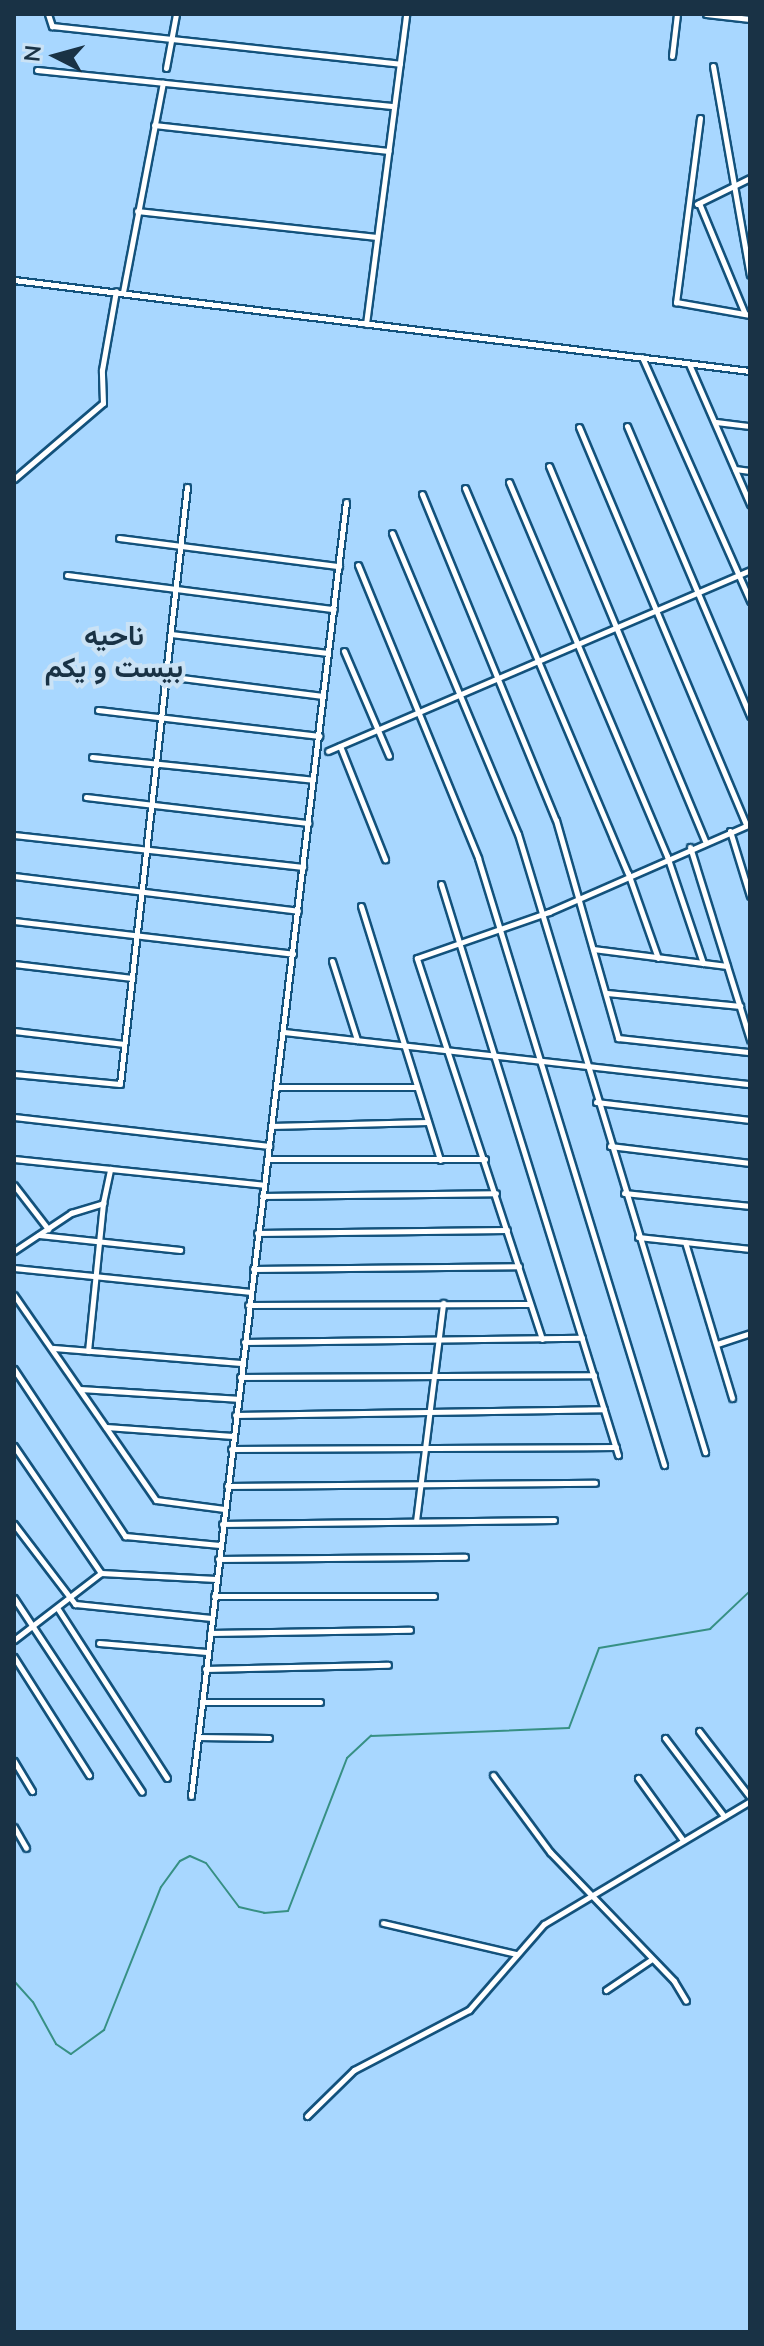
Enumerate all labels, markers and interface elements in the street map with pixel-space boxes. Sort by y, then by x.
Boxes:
north arrow [16,16,96,96]
text: N [17,44,47,63]
district label: ناحیه بیست و یکم [45,618,183,684]

